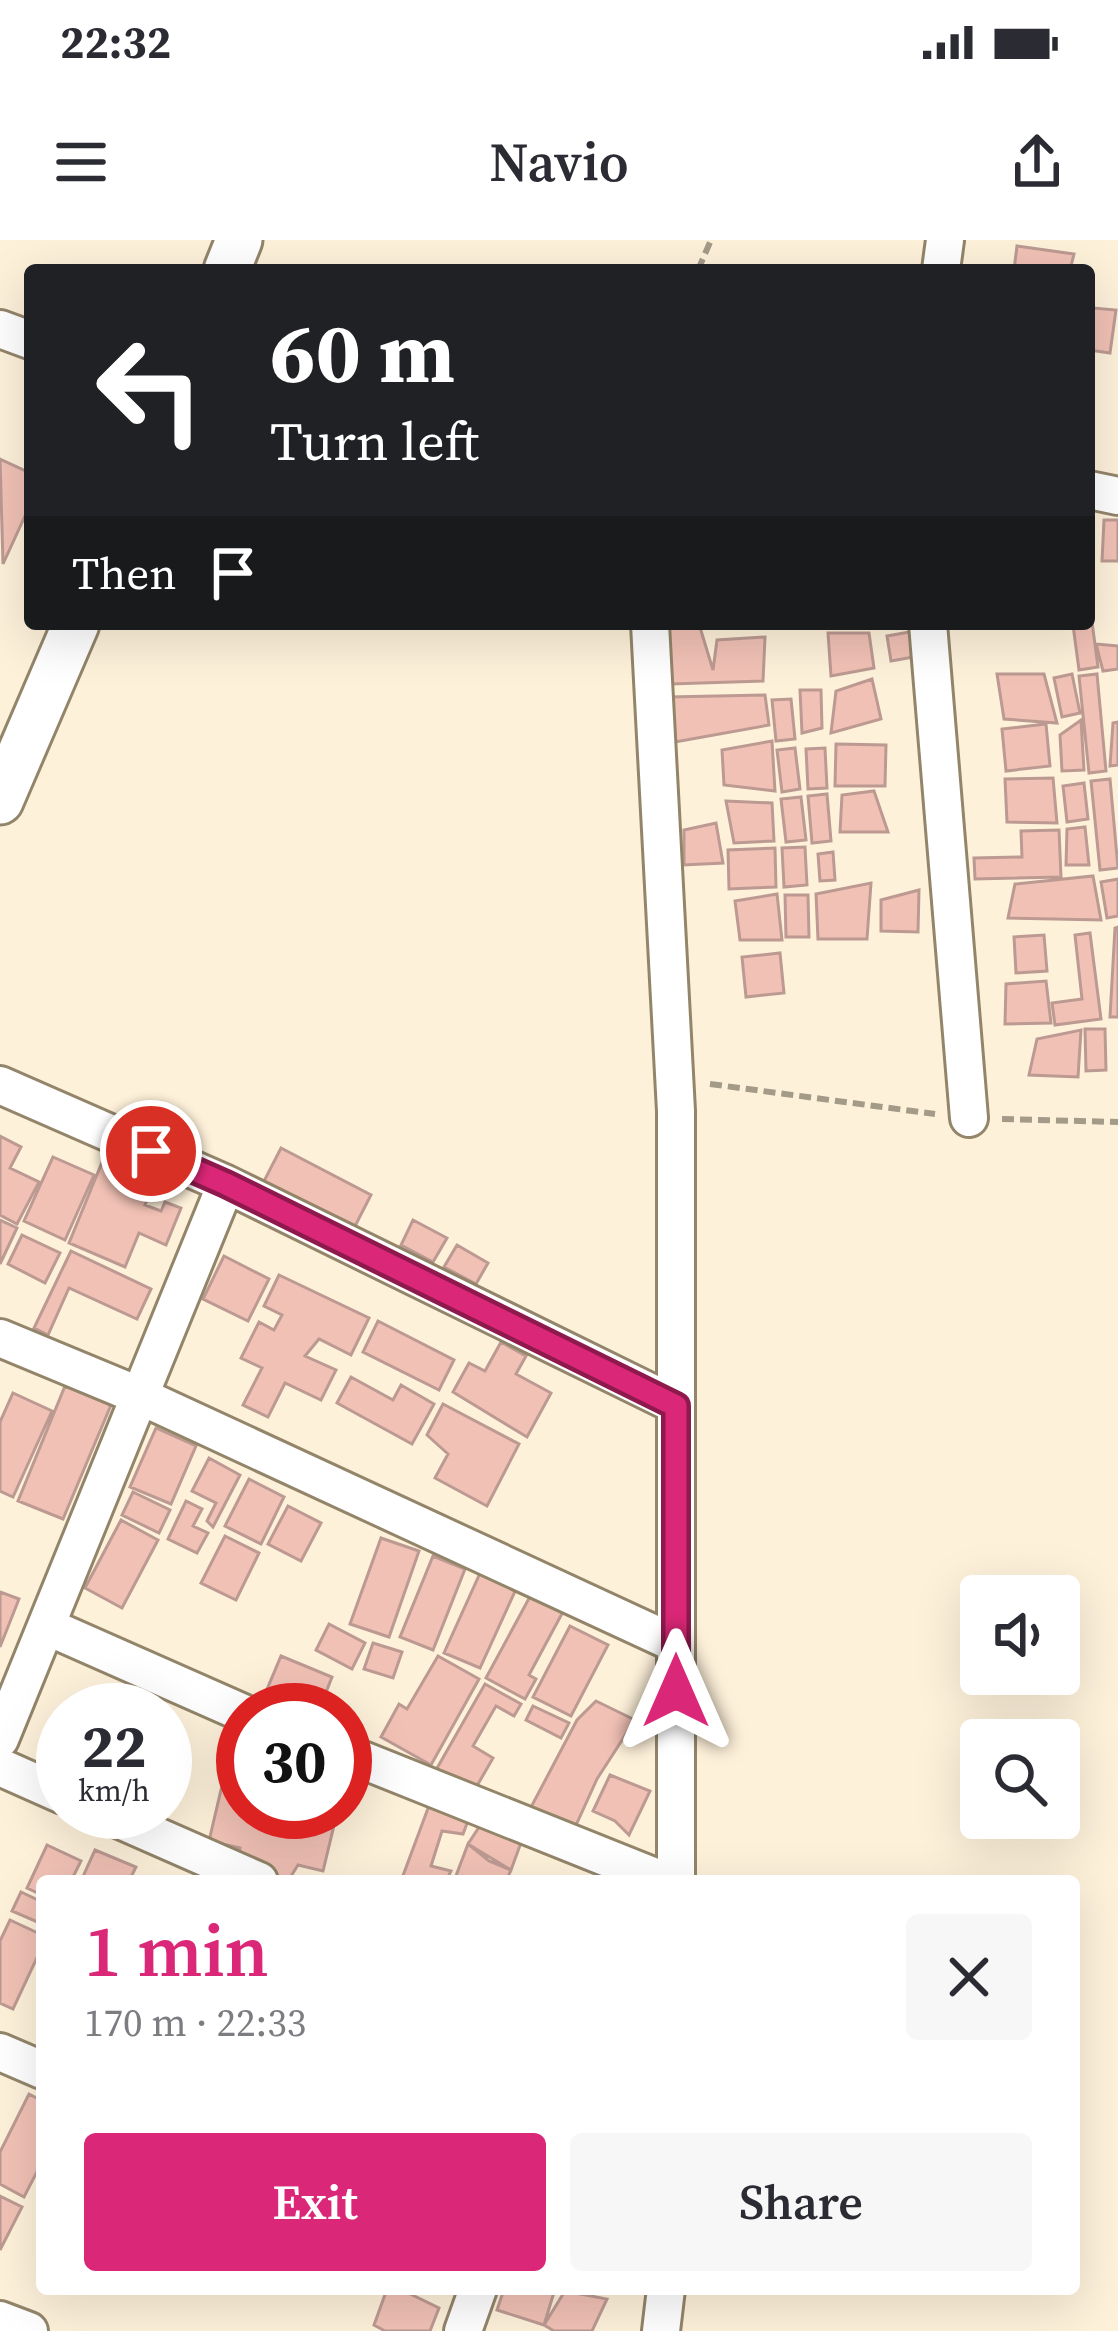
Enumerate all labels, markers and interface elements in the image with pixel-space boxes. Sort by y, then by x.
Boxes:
text: 22:32 [60,11,171,73]
text: Navio [489,125,629,199]
icon: menu [48,129,114,195]
icon: share [1004,129,1070,195]
text: 60 m [270,295,455,410]
icon: left [72,312,228,468]
text: Turn left [270,404,479,478]
icon: arrive [200,540,266,606]
text: Then [72,542,176,604]
pin [100,1100,202,1202]
icon: arrive [118,1118,184,1184]
map controls [960,1575,1080,1839]
button: sound [960,1575,1080,1695]
position arrow [613,1628,739,1754]
speed limit sign: 30 [216,1683,372,1839]
text: 22 [81,1705,147,1787]
button: search [960,1719,1080,1839]
text: km/h [78,1770,150,1811]
text: 1 min [84,1901,269,2000]
button: close [906,1914,1032,2040]
text: 170 m · 22:33 [84,1996,306,2049]
button: Exit [84,2133,546,2271]
button: Share [570,2133,1032,2271]

